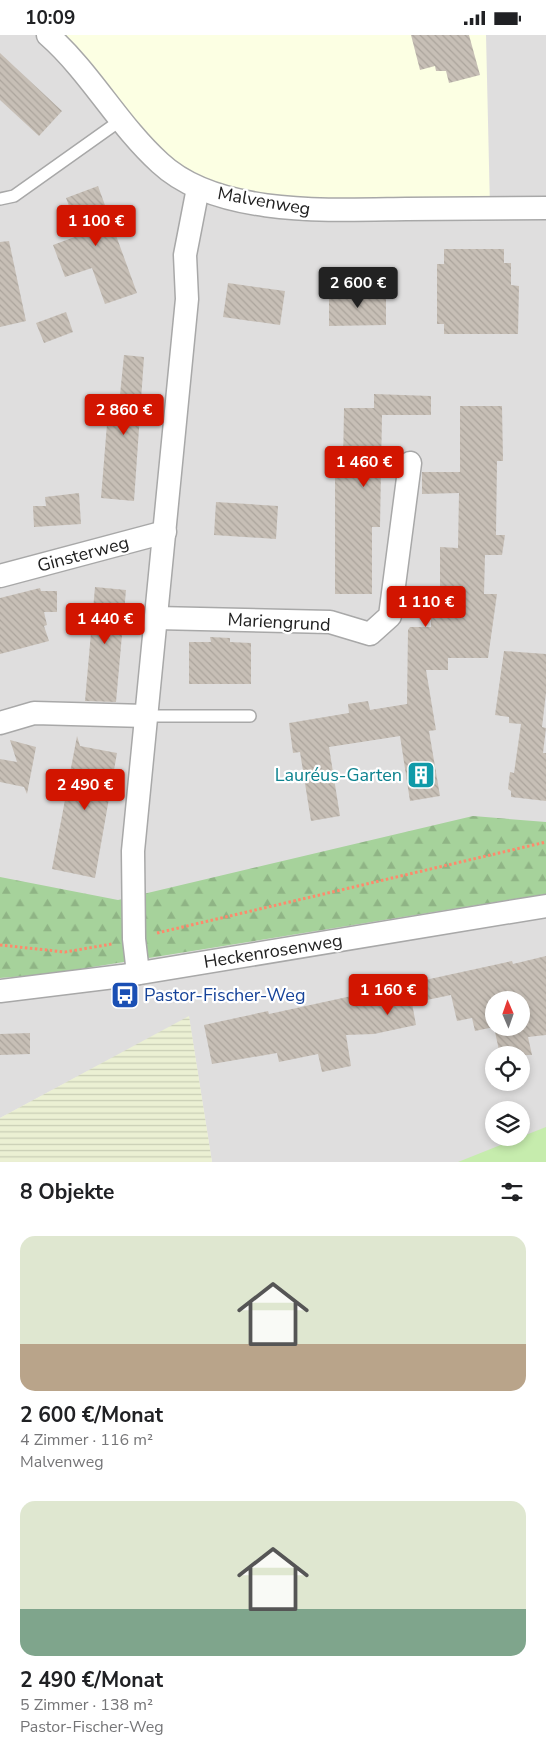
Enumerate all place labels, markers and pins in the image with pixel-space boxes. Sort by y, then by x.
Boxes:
pin: 1 100 € [50,205,142,247]
pin: 2 600 € [312,267,404,309]
pin: 2 860 € [78,393,170,436]
pin: 1 460 € [318,445,410,488]
pin: 1 110 € [380,585,472,628]
pin: 1 440 € [59,603,151,645]
building icon: Lauréus-Garten [406,760,436,790]
place label: Lauréus-Garten [275,763,402,787]
pin: 2 490 € [39,769,131,811]
pin: 1 160 € [342,973,434,1016]
bus stop icon: Pastor-Fischer-Weg [110,980,140,1010]
place label: Pastor-Fischer-Weg [144,983,306,1007]

